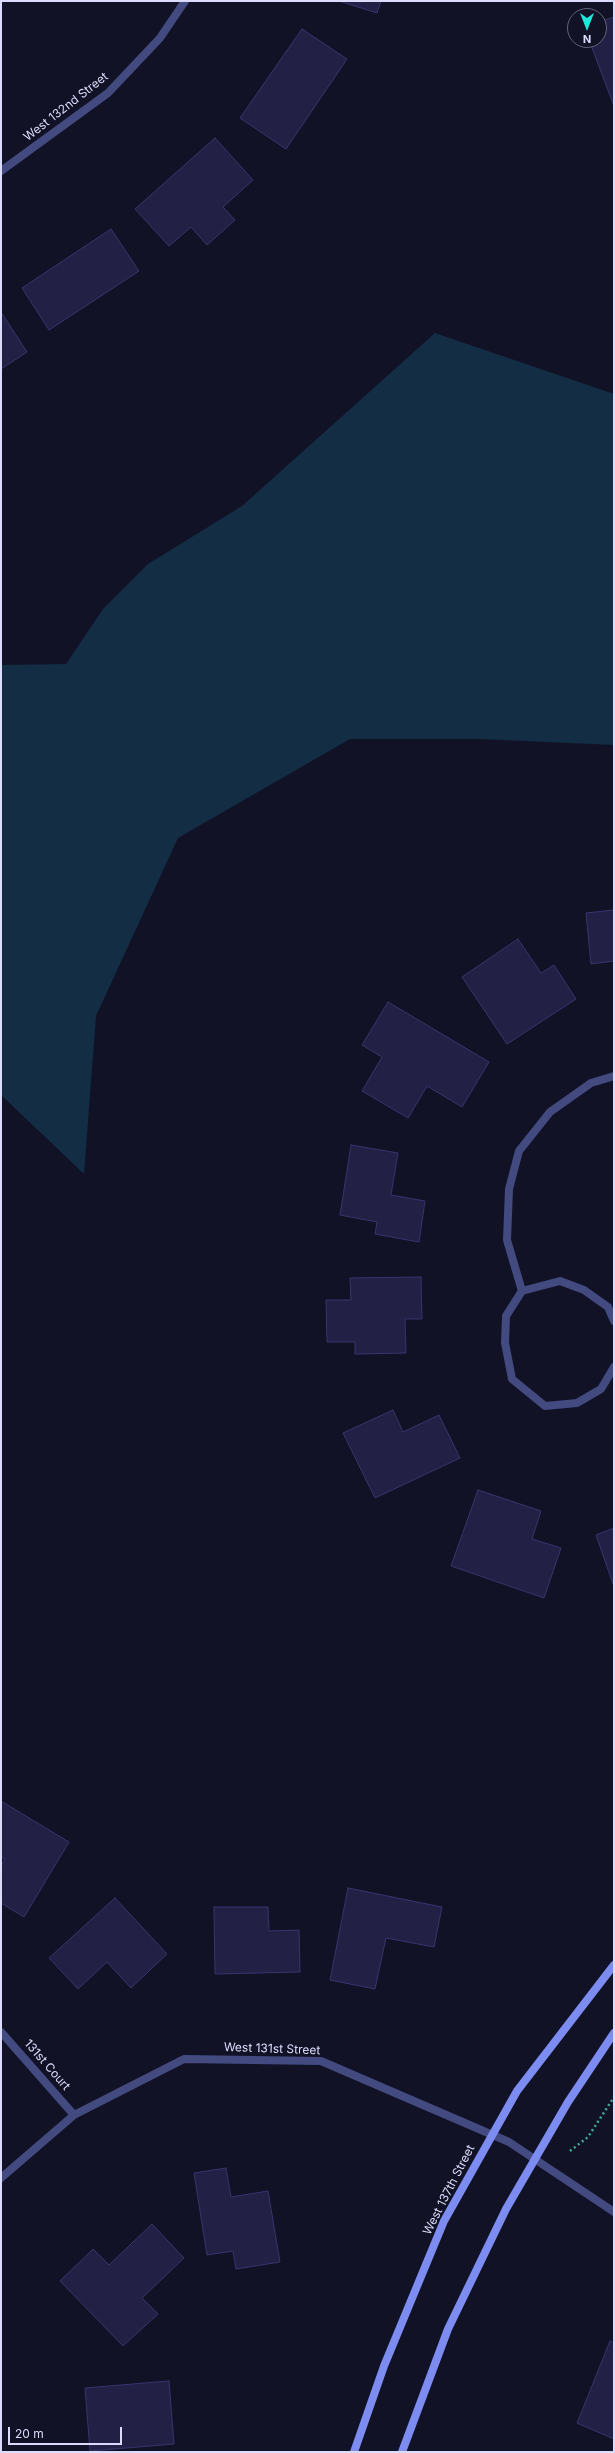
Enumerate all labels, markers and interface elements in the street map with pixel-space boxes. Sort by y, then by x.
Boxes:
north arrow [567,8,607,48]
text: N [583,32,591,46]
street label: West 132nd Street [21,70,111,144]
street label: 131st Court [21,2037,73,2093]
street label: West 131st Street [224,2040,320,2058]
street label: West 137th Street [420,2143,478,2237]
scale bar [10,2419,124,2445]
text: 20 m [15,2426,44,2441]

